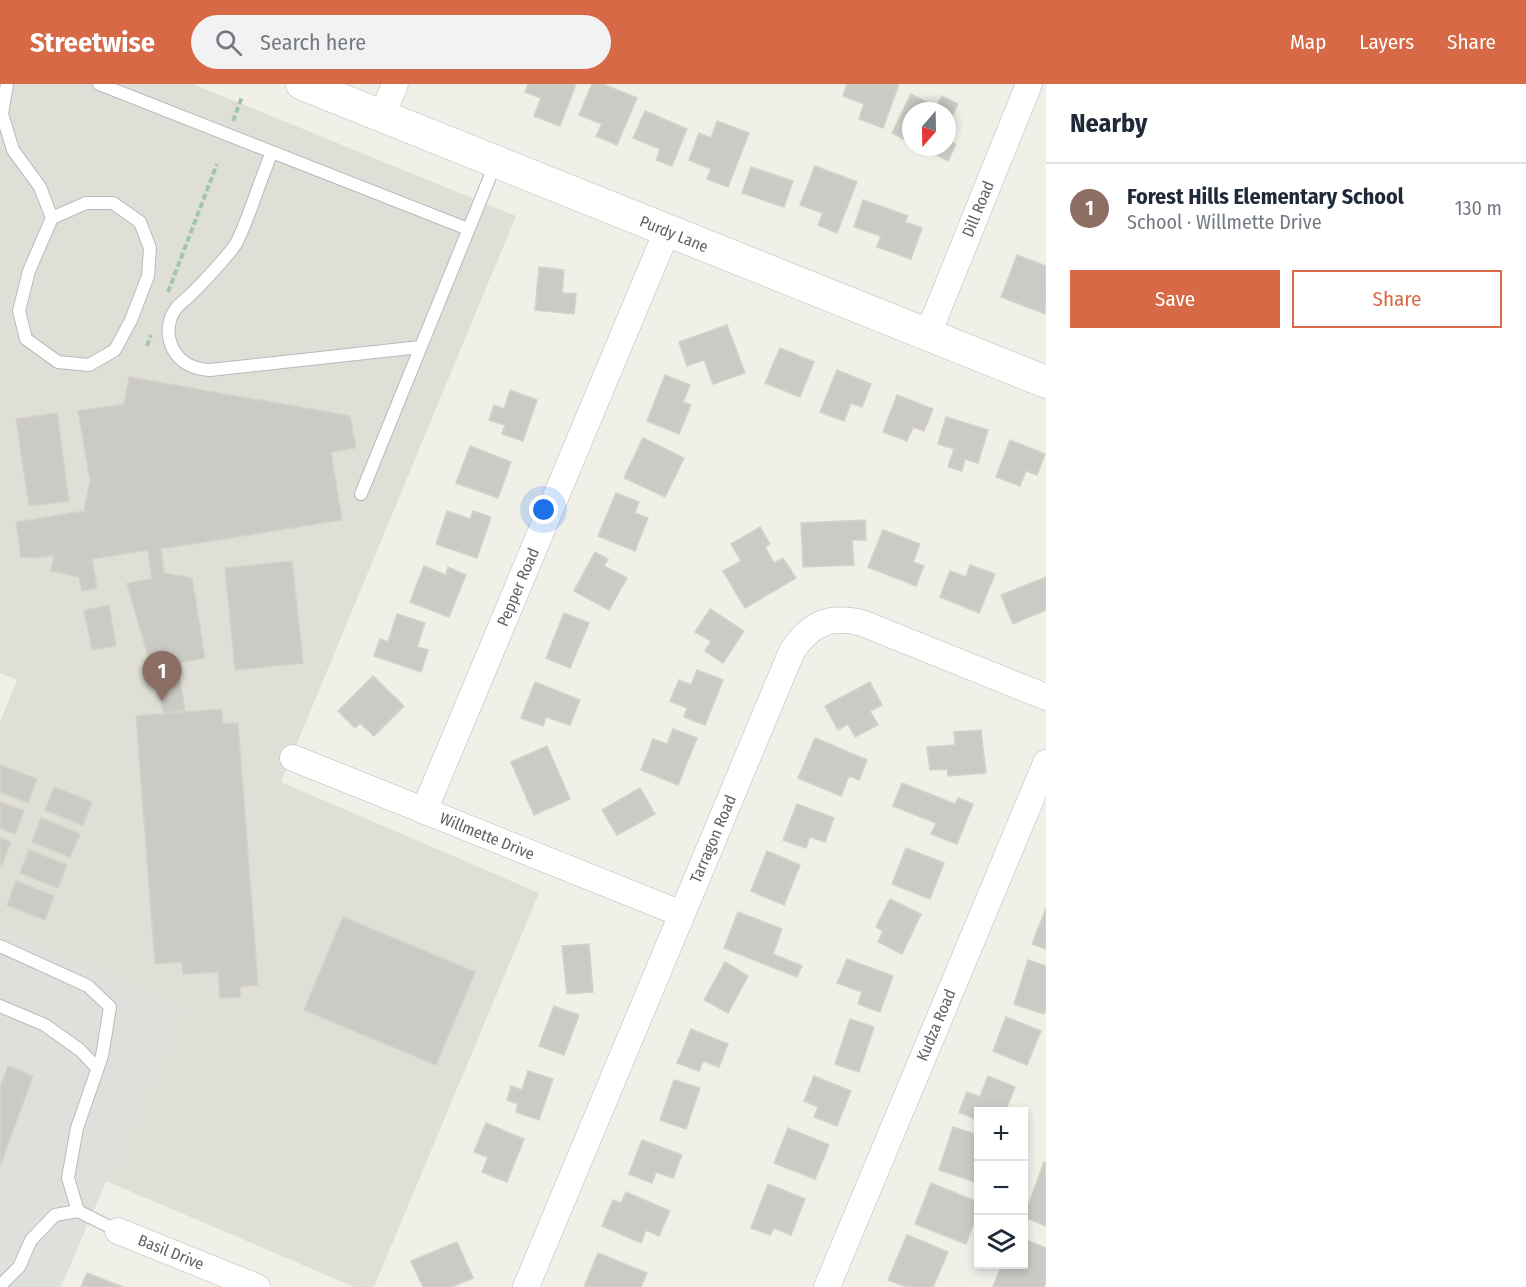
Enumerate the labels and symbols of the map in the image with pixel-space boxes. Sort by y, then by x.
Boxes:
north arrow [902,102,956,156]
street label: Dill Road [958,178,998,240]
street label: Purdy Lane [637,212,711,256]
your location [529,495,558,524]
street label: Pepper Road [493,545,543,629]
pin: 1 [142,652,182,701]
street label: Tarragon Road [686,792,740,886]
street label: Willmette Drive [437,808,537,864]
street label: Kudza Road [912,986,960,1064]
street label: Basil Drive [135,1230,207,1274]

